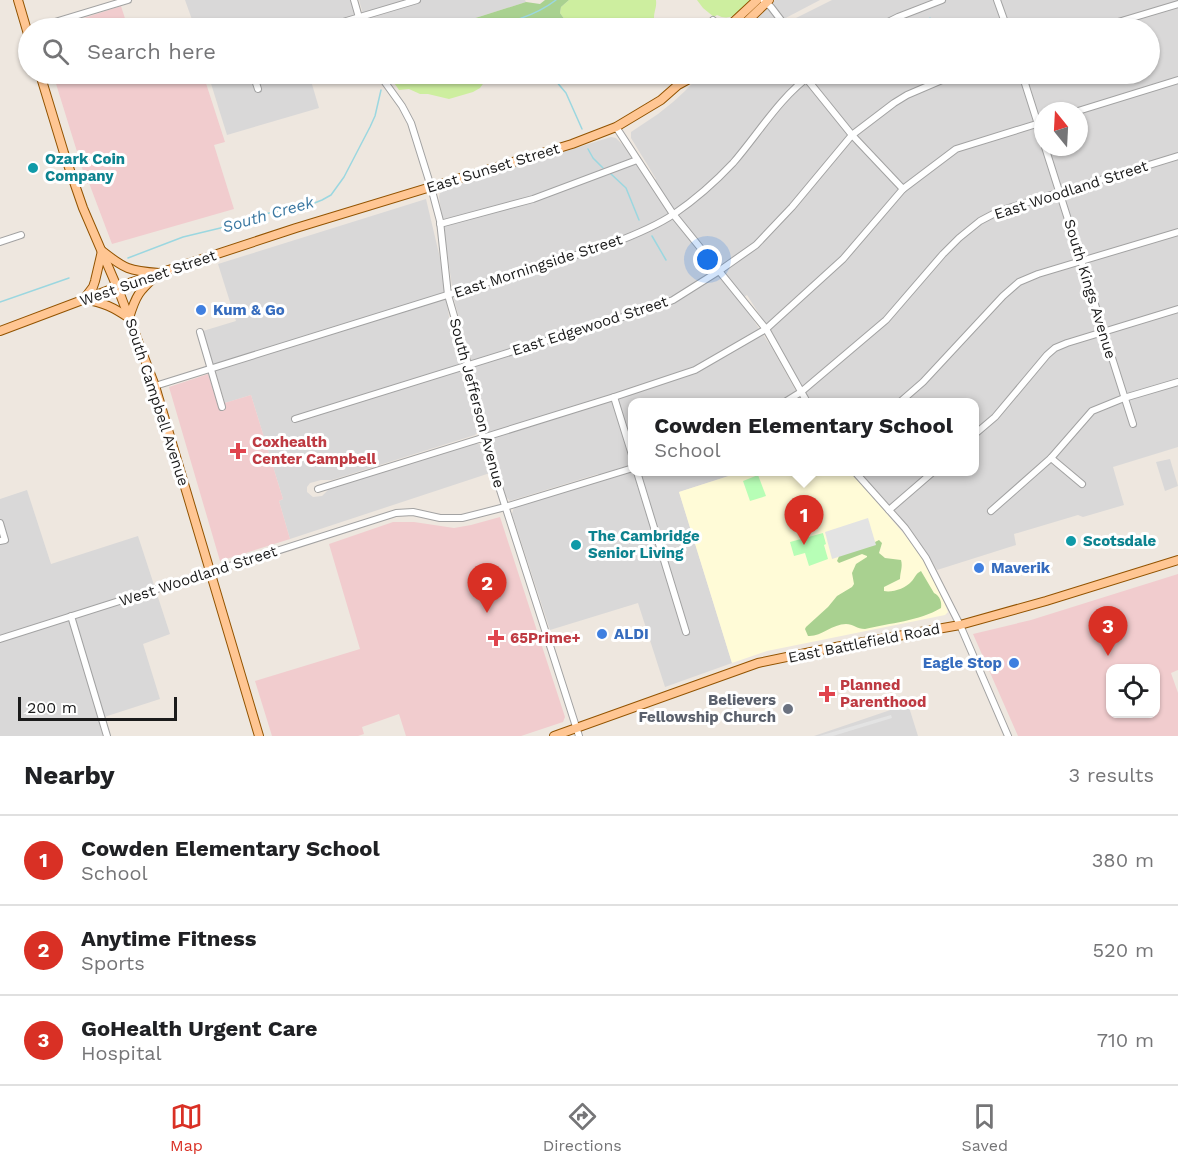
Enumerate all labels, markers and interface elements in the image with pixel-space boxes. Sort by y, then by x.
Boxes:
search box [18,18,1160,84]
icon: search [39,35,72,68]
text: Search here [87,39,216,64]
north arrow [1034,102,1088,156]
street label: East Sunset Street [424,139,562,197]
place label: Ozark Coin Company [45,150,125,185]
street label: East Woodland Street [992,156,1151,223]
marker: Ozark Coin Company [26,161,40,175]
water label: South Creek [220,192,317,237]
street label: South Kings Avenue [1060,217,1120,361]
street label: East Morningside Street [452,230,625,302]
your location [693,245,722,274]
street label: West Sunset Street [78,246,219,310]
street label: East Edgewood Street [510,292,671,360]
place label: Kum & Go [213,301,285,319]
marker: Kum & Go [194,303,208,317]
street label: South Campbell Avenue [121,316,193,488]
street label: South Jefferson Avenue [446,316,508,490]
popup [628,398,979,476]
text: Cowden Elementary School [654,413,953,438]
place label: Coxhealth Center Campbell [252,433,376,468]
text: School [654,438,721,462]
marker: Coxhealth Center Campbell [229,442,247,460]
pin: 1 [784,496,824,545]
place label: The Cambridge Senior Living [588,527,700,562]
place label: Scotsdale [1083,532,1157,550]
marker: Scotsdale [1064,534,1078,548]
marker: The Cambridge Senior Living [569,538,583,552]
street label: West Woodland Street [117,542,280,610]
place label: Maverik [991,559,1051,577]
marker: Maverik [972,561,986,575]
pin: 2 [468,564,506,613]
pin: 3 [1088,606,1128,656]
street label: East Battlefield Road [786,619,942,667]
place label: ALDI [614,625,649,643]
marker: ALDI [595,627,609,641]
marker: 65Prime+ [487,629,505,647]
place label: 65Prime+ [510,629,581,647]
place label: Eagle Stop [923,654,1002,672]
marker: Eagle Stop [1007,656,1021,670]
map controls [1106,664,1160,718]
button: locate [1106,664,1160,718]
place label: Planned Parenthood [840,676,926,711]
marker: Planned Parenthood [818,685,836,703]
place label: Believers Fellowship Church [639,691,776,726]
scale bar [18,694,177,722]
text: 200 m [27,698,77,717]
marker: Believers Fellowship Church [781,702,795,716]
text: Nearby [24,760,115,790]
text: 3 results [1069,763,1154,787]
text: Cowden Elementary School [81,836,380,861]
text: 1 [39,848,48,872]
text: 380 m [1092,848,1154,872]
text: School [81,861,148,885]
text: Anytime Fitness [81,926,257,951]
text: 2 [38,938,49,962]
text: 520 m [1092,938,1154,962]
text: Sports [81,951,145,975]
text: GoHealth Urgent Care [81,1016,318,1041]
text: 3 [38,1028,49,1052]
text: 710 m [1097,1028,1154,1052]
text: Hospital [81,1041,162,1065]
tab: Map [170,1100,203,1155]
tab: Directions [543,1100,622,1155]
tab: Saved [962,1100,1008,1155]

